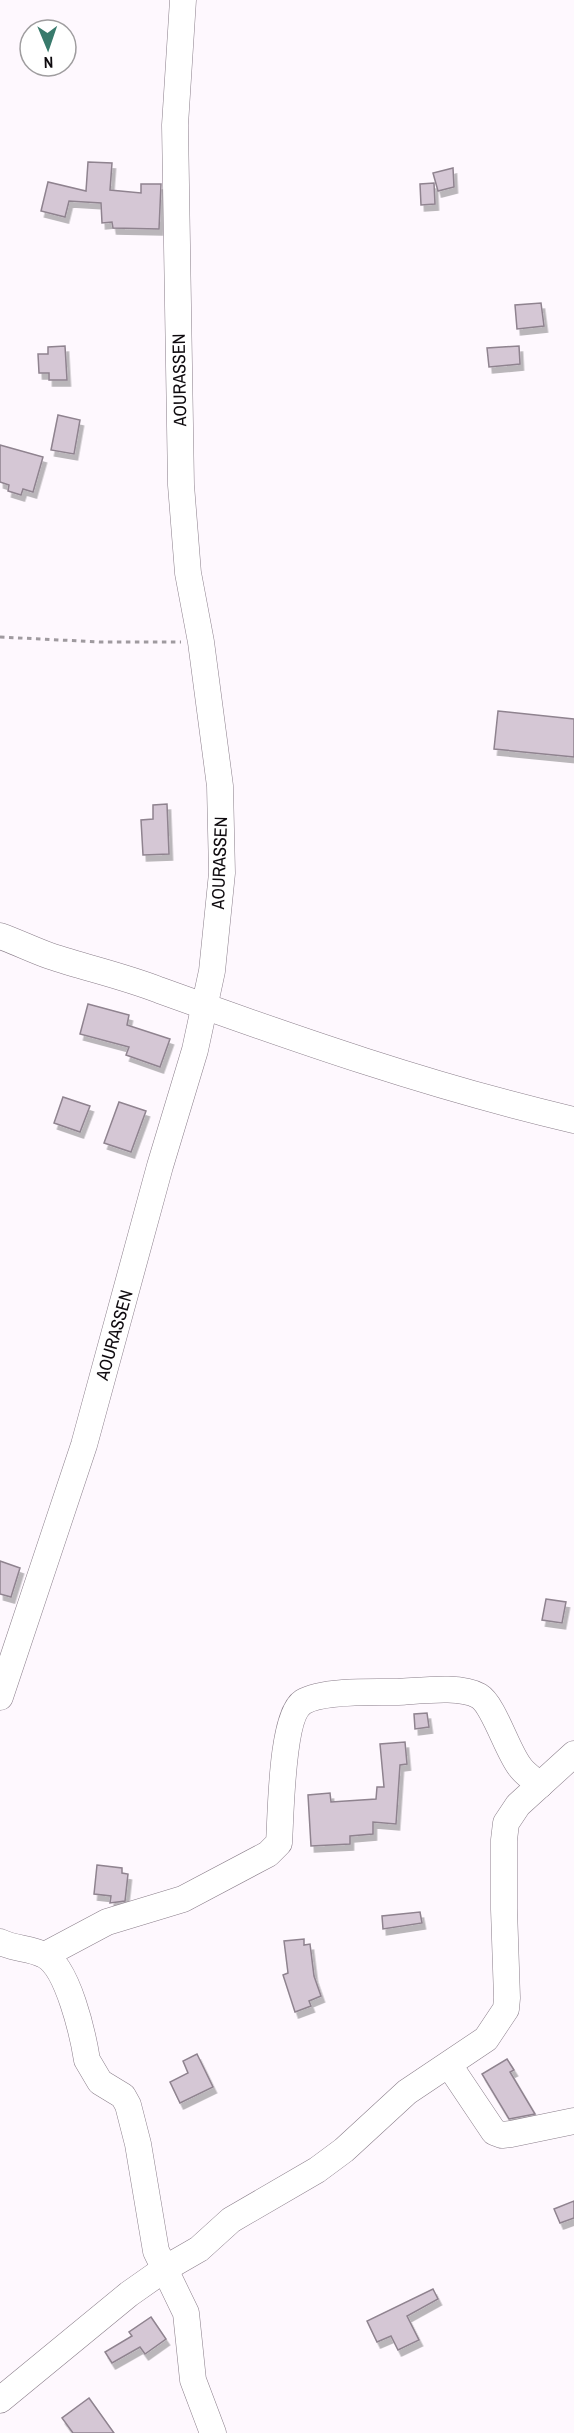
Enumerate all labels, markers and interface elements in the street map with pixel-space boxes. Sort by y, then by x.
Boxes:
north arrow [18,18,78,78]
text: N [43,52,54,74]
street label: AOURASSEN [166,333,192,428]
street label: AOURASSEN [205,816,233,911]
street label: AOURASSEN [89,1287,139,1384]

